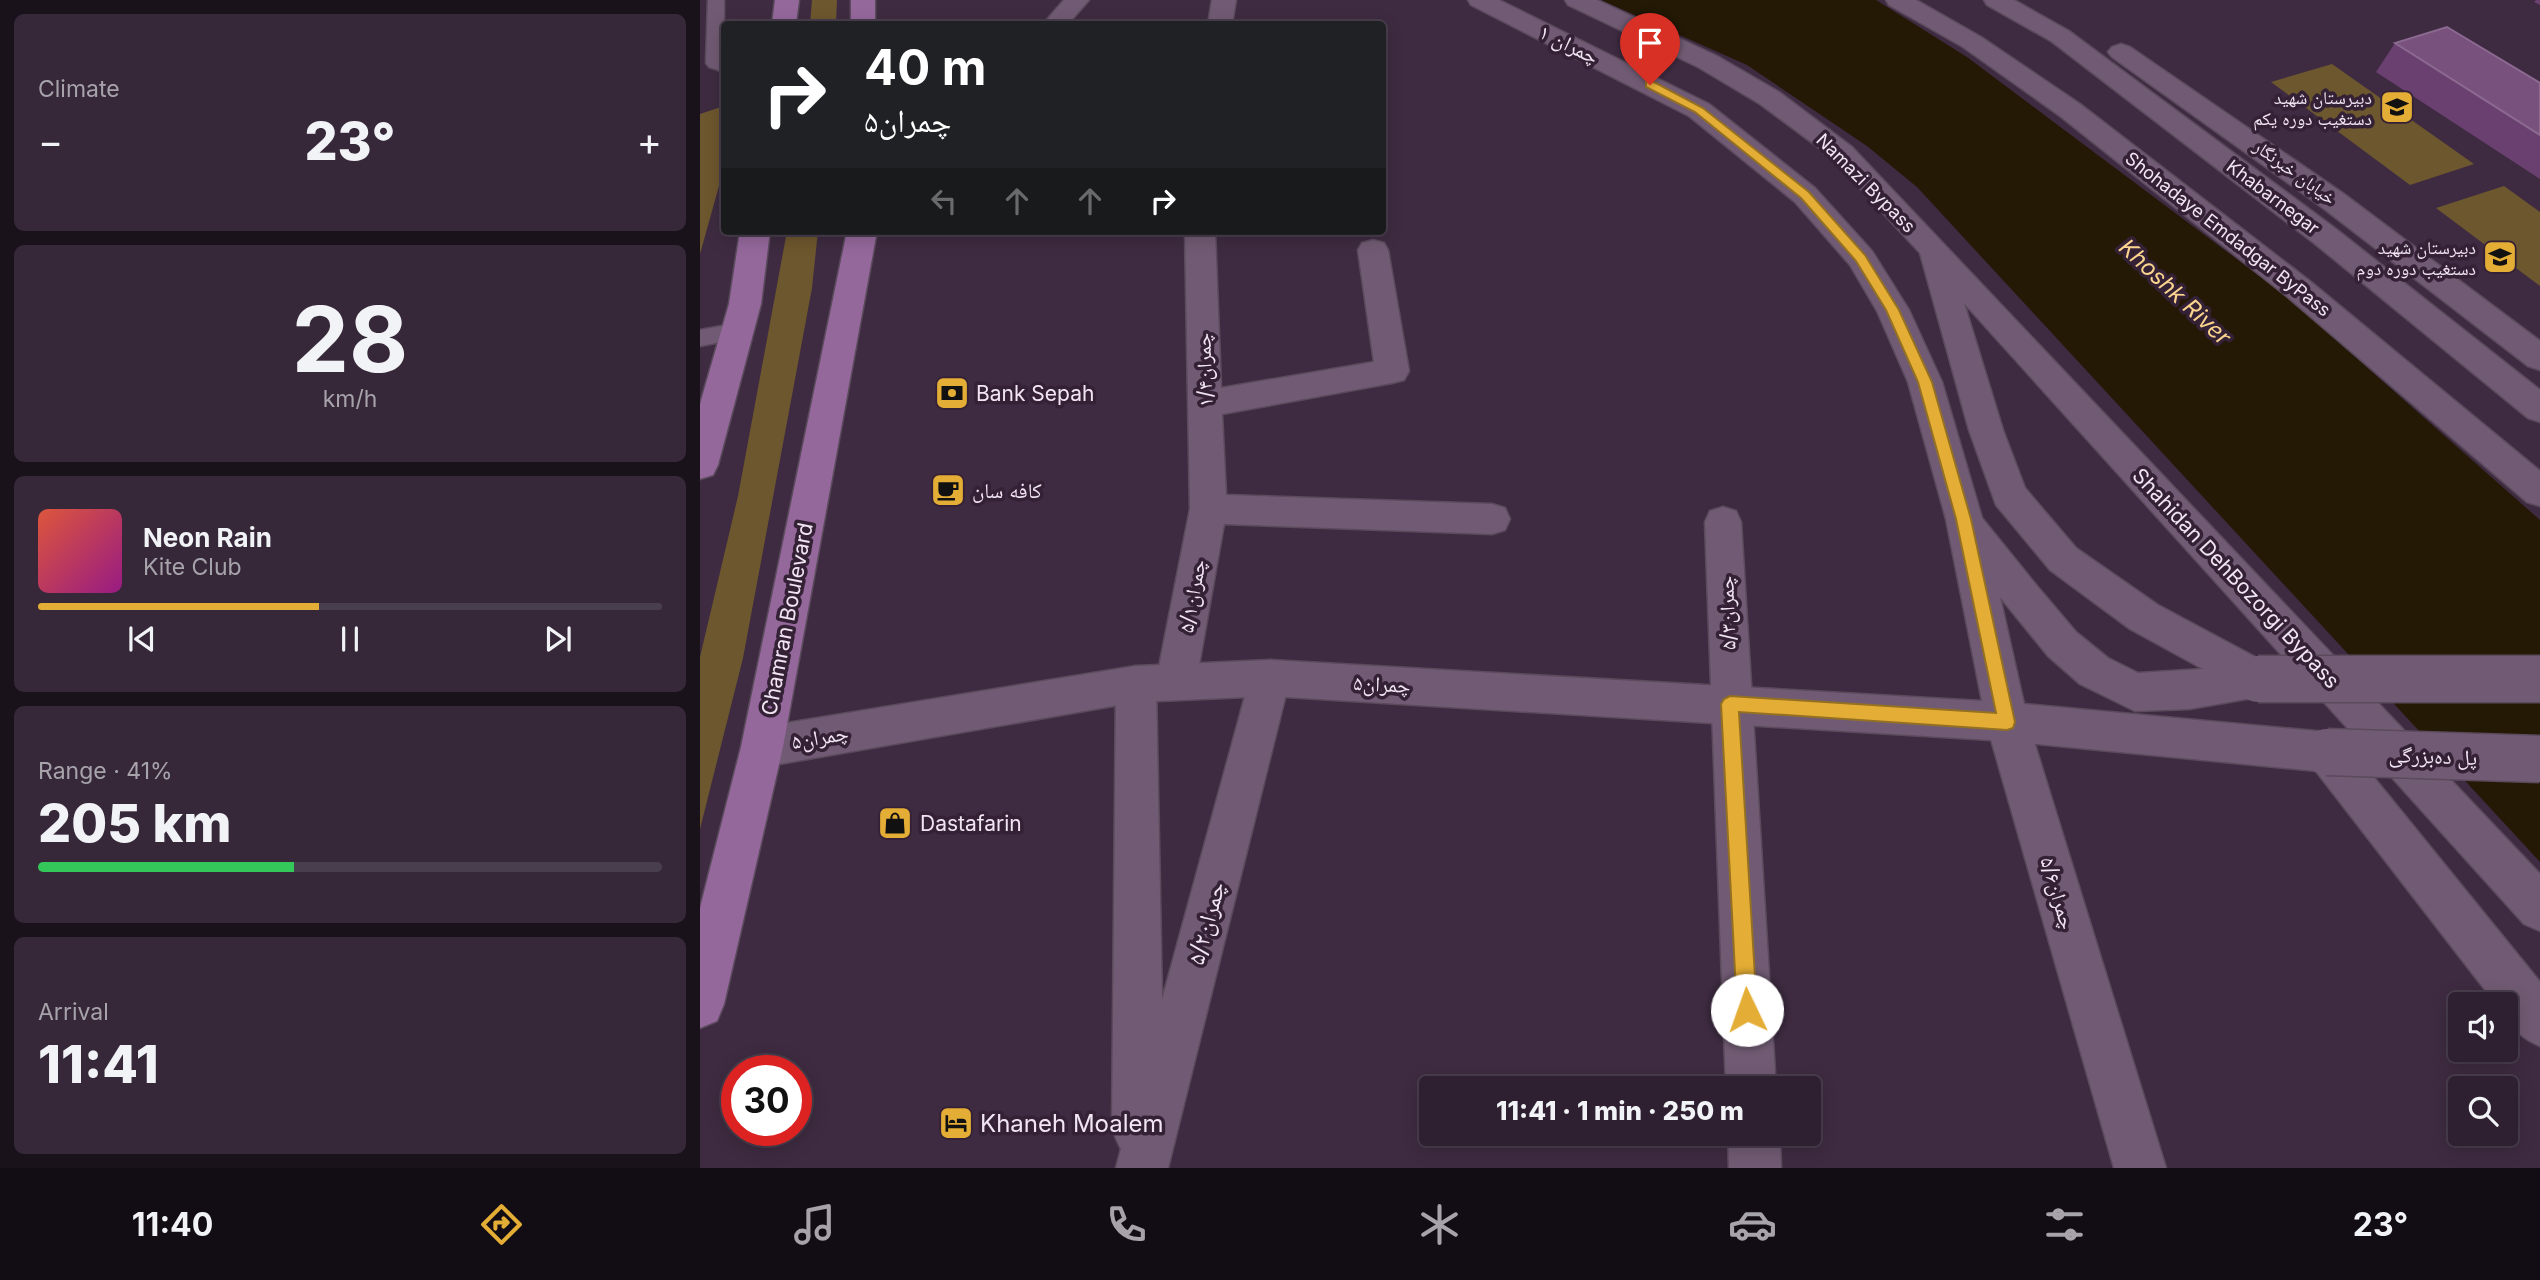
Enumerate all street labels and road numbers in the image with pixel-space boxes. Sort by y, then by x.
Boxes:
street label: چمران ۱ [1535,19,1603,69]
street label: Namazi Bypass [1812,129,1920,237]
street label: خیابان خبرنگار [2248,135,2340,210]
street label: Shohadaye Emdadgar ByPass [2121,147,2335,321]
street label: Khabarnegar [2223,155,2324,239]
street label: چمران۱/۴ [1190,332,1218,408]
street label: Shahidan DehBozorgi Bypass [2127,463,2345,693]
street label: Chamran Boulevard [756,521,818,717]
street label: چمران۵/۱ [1173,557,1211,635]
street label: چمران۵/۳ [1713,575,1741,651]
street label: چمران۵ [1353,670,1411,698]
street label: چمران۵ [790,720,850,754]
street label: پل ده‌بزرگی [2388,742,2478,771]
street label: چمران۵/۶ [2035,854,2081,932]
street label: چمران۵/۲ [1181,878,1231,968]

